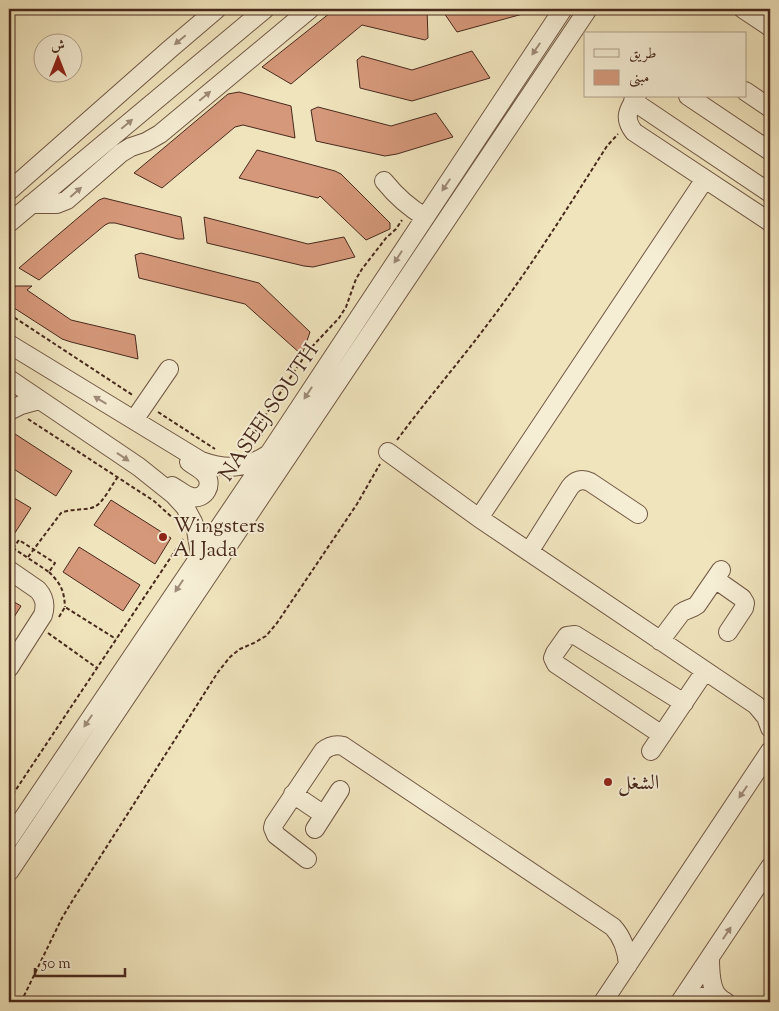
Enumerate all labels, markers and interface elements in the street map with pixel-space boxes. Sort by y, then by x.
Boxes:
north arrow [32,32,82,82]
legend [584,32,746,98]
one-way arrow [174,35,187,46]
text: ش [51,37,65,57]
one-way arrow [531,43,541,56]
text: طريق [629,44,656,65]
text: مبنى [629,68,649,89]
one-way arrow [198,90,211,101]
one-way arrow [120,118,132,130]
one-way arrow [441,178,451,191]
one-way arrow [70,187,83,198]
one-way arrow [393,251,403,264]
street label: NASEEJ SOUTH [212,338,327,488]
one-way arrow [304,386,313,400]
one-way arrow [93,395,106,404]
one-way arrow [117,452,130,462]
place label: Wingsters Al Jada [173,512,265,566]
marker: Wingsters Al Jada [157,531,169,543]
one-way arrow [174,579,184,593]
one-way arrow [83,714,93,727]
place label: الشغل [618,769,659,799]
marker: الشغل [602,776,614,788]
one-way arrow [738,785,748,799]
one-way arrow [722,926,731,939]
scale bar [35,946,125,978]
text: 50 m [41,954,71,975]

